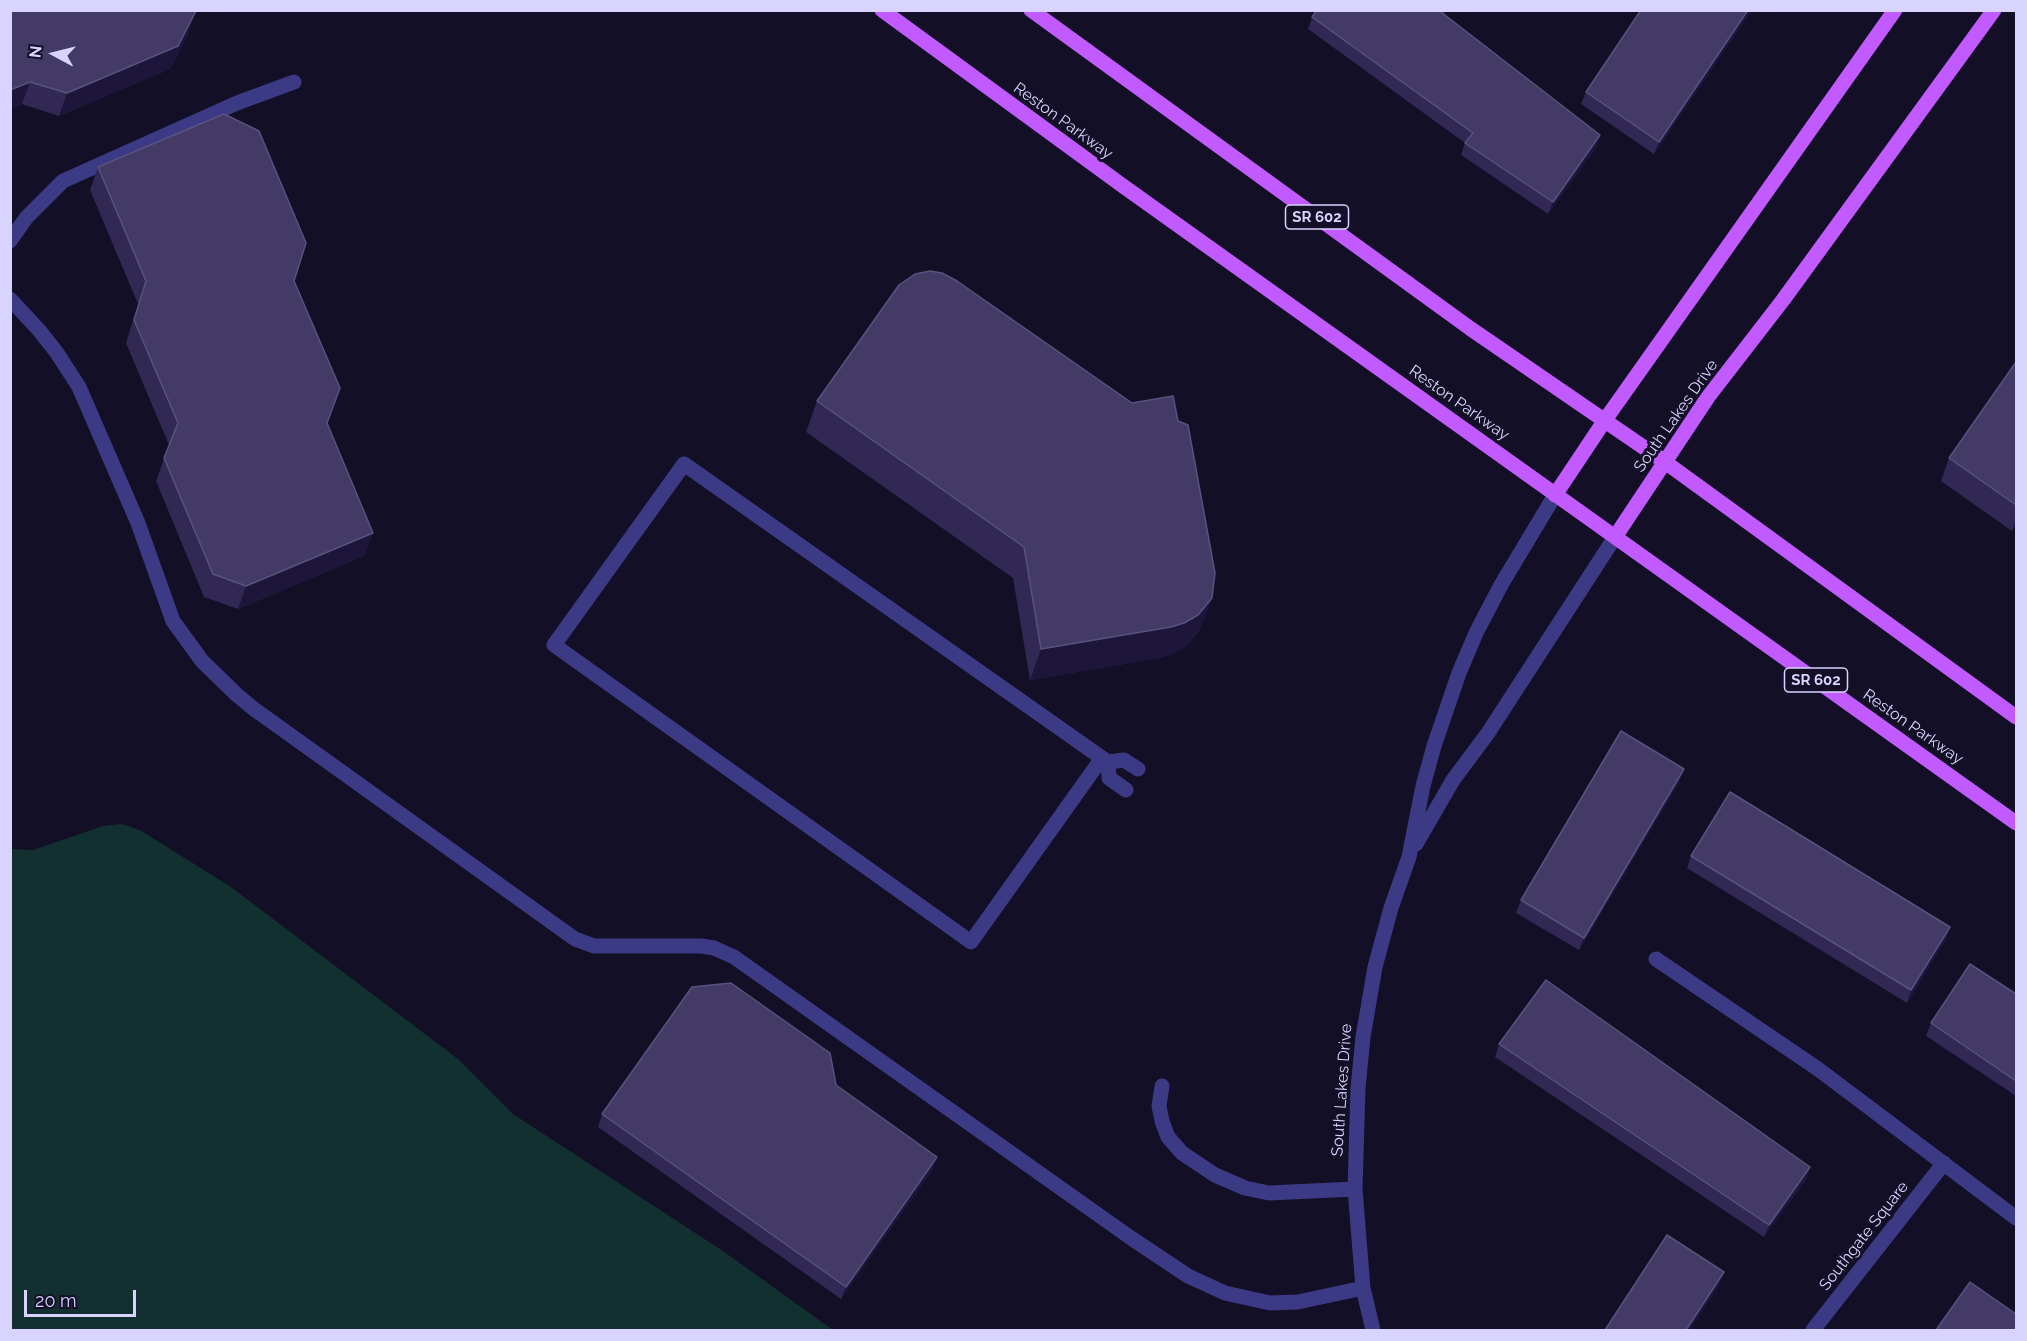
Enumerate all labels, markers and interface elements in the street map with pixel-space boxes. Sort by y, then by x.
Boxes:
north arrow [24,24,84,84]
text: N [25,45,46,59]
street label: Reston Parkway [1010,79,1116,163]
road number: SR 602 [1286,205,1348,229]
street label: South Lakes Drive [1630,356,1722,476]
street label: Reston Parkway [1405,361,1513,445]
road number: SR 602 [1784,668,1848,692]
street label: Reston Parkway [1859,685,1967,769]
street label: South Lakes Drive [1328,1023,1356,1157]
street label: Southgate Square [1815,1178,1913,1294]
scale bar [27,1278,140,1316]
text: 20 m [35,1290,77,1311]

